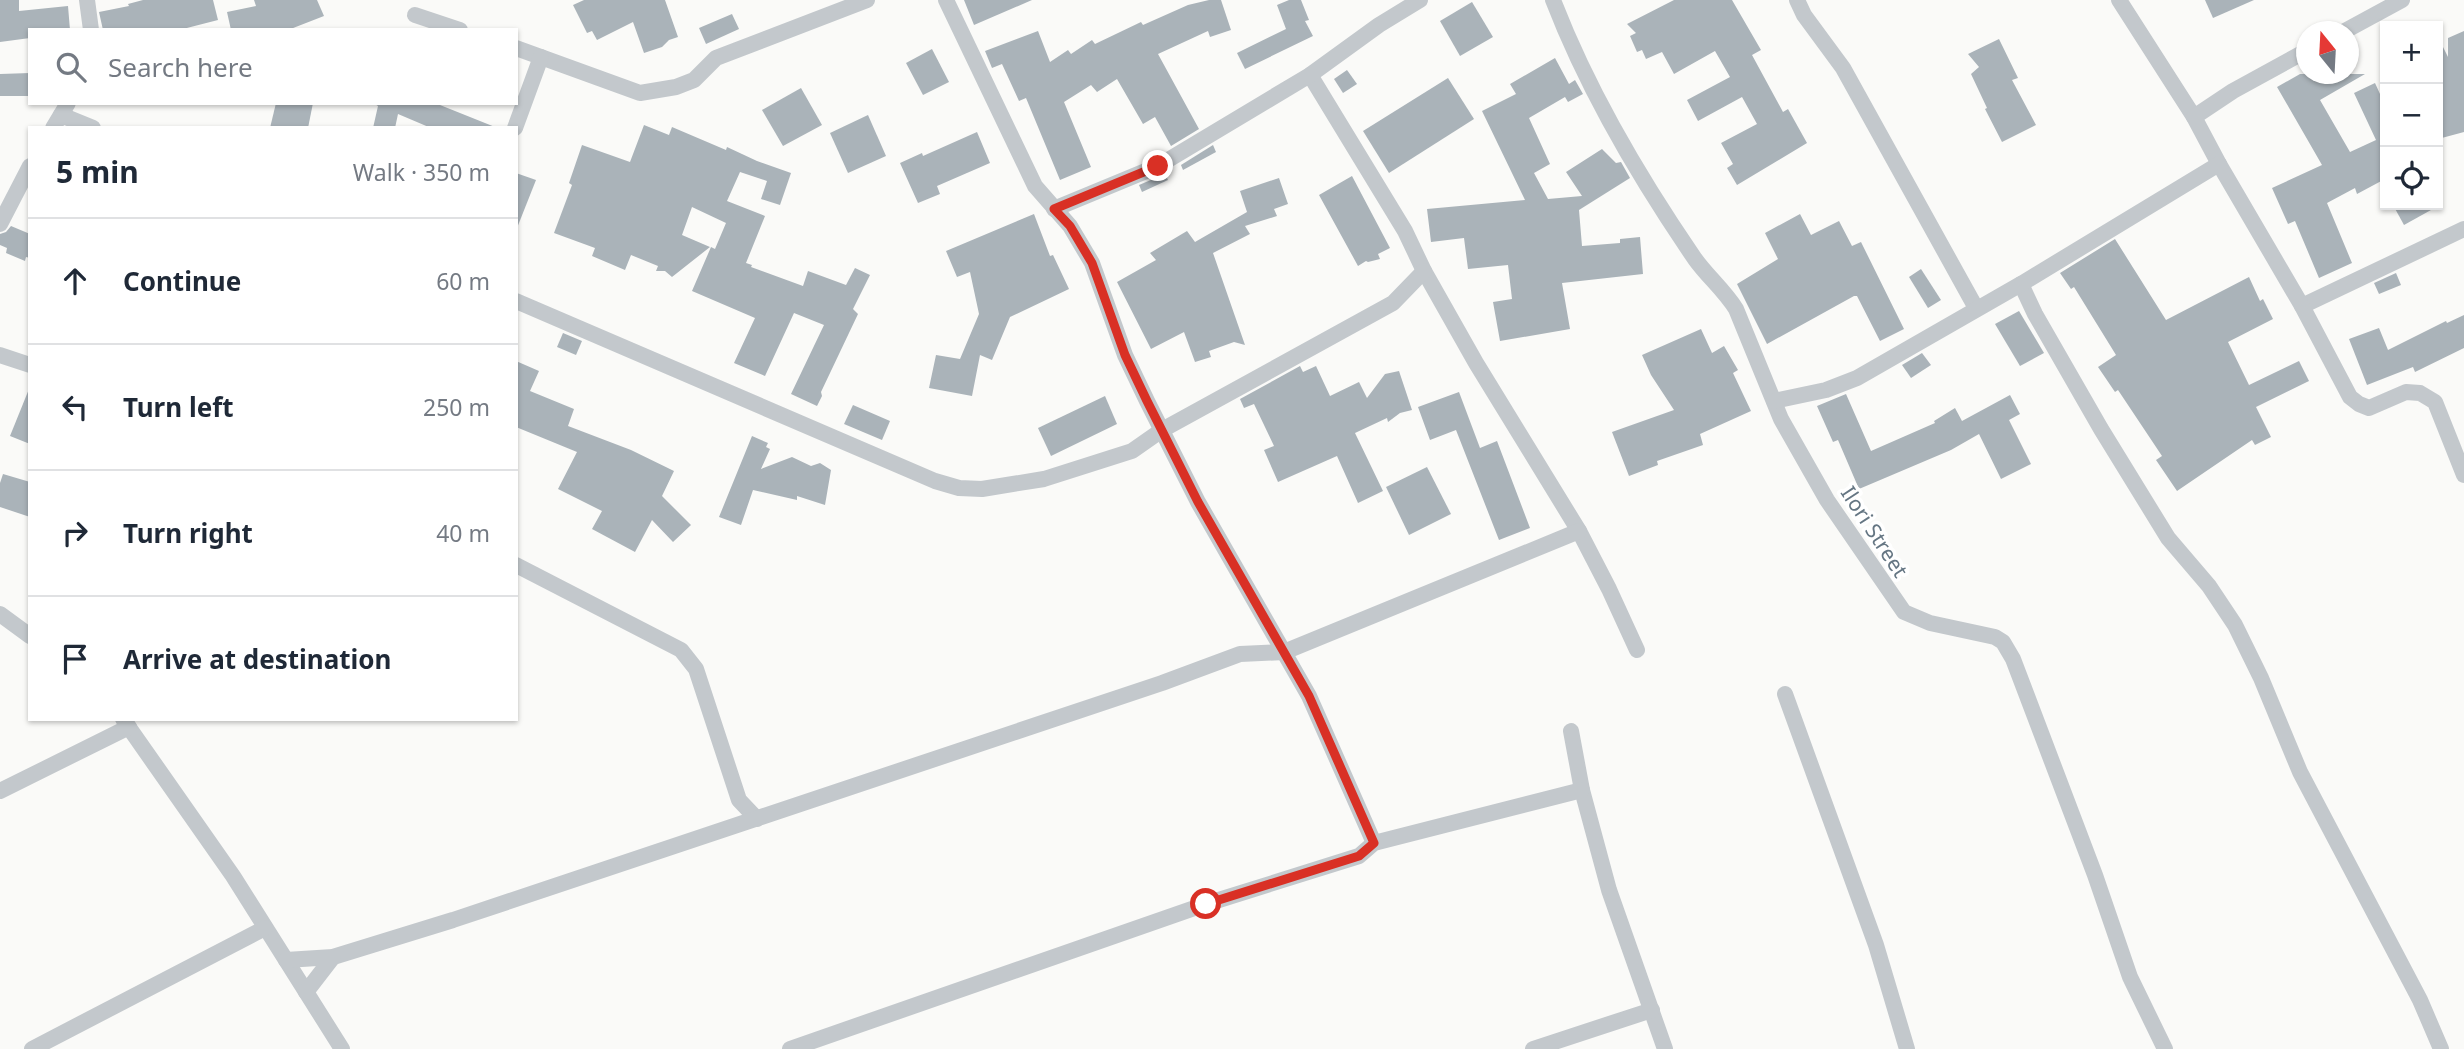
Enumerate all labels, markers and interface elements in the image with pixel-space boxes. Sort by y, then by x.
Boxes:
north arrow [2296,21,2359,84]
map controls [2380,21,2443,210]
button: + [2380,21,2443,84]
search box [28,28,518,105]
icon: search [52,48,90,86]
text: Search here [108,49,253,85]
button: − [2380,84,2443,147]
button: locate [2380,147,2443,210]
route end [1142,150,1173,181]
text: 5 min [56,151,139,192]
text: Walk · 350 m [353,156,490,188]
icon: ahead [56,262,94,300]
text: Continue [123,263,241,299]
text: 60 m [436,265,490,297]
icon: left [56,388,94,426]
text: Turn left [123,389,234,425]
text: 250 m [423,391,490,423]
street label: Ilori Street [1835,480,1915,583]
icon: right [56,514,94,552]
text: Turn right [123,515,253,551]
text: 40 m [436,517,490,549]
icon: arrive [56,640,94,678]
text: Arrive at destination [123,641,392,677]
route start [1190,888,1221,919]

